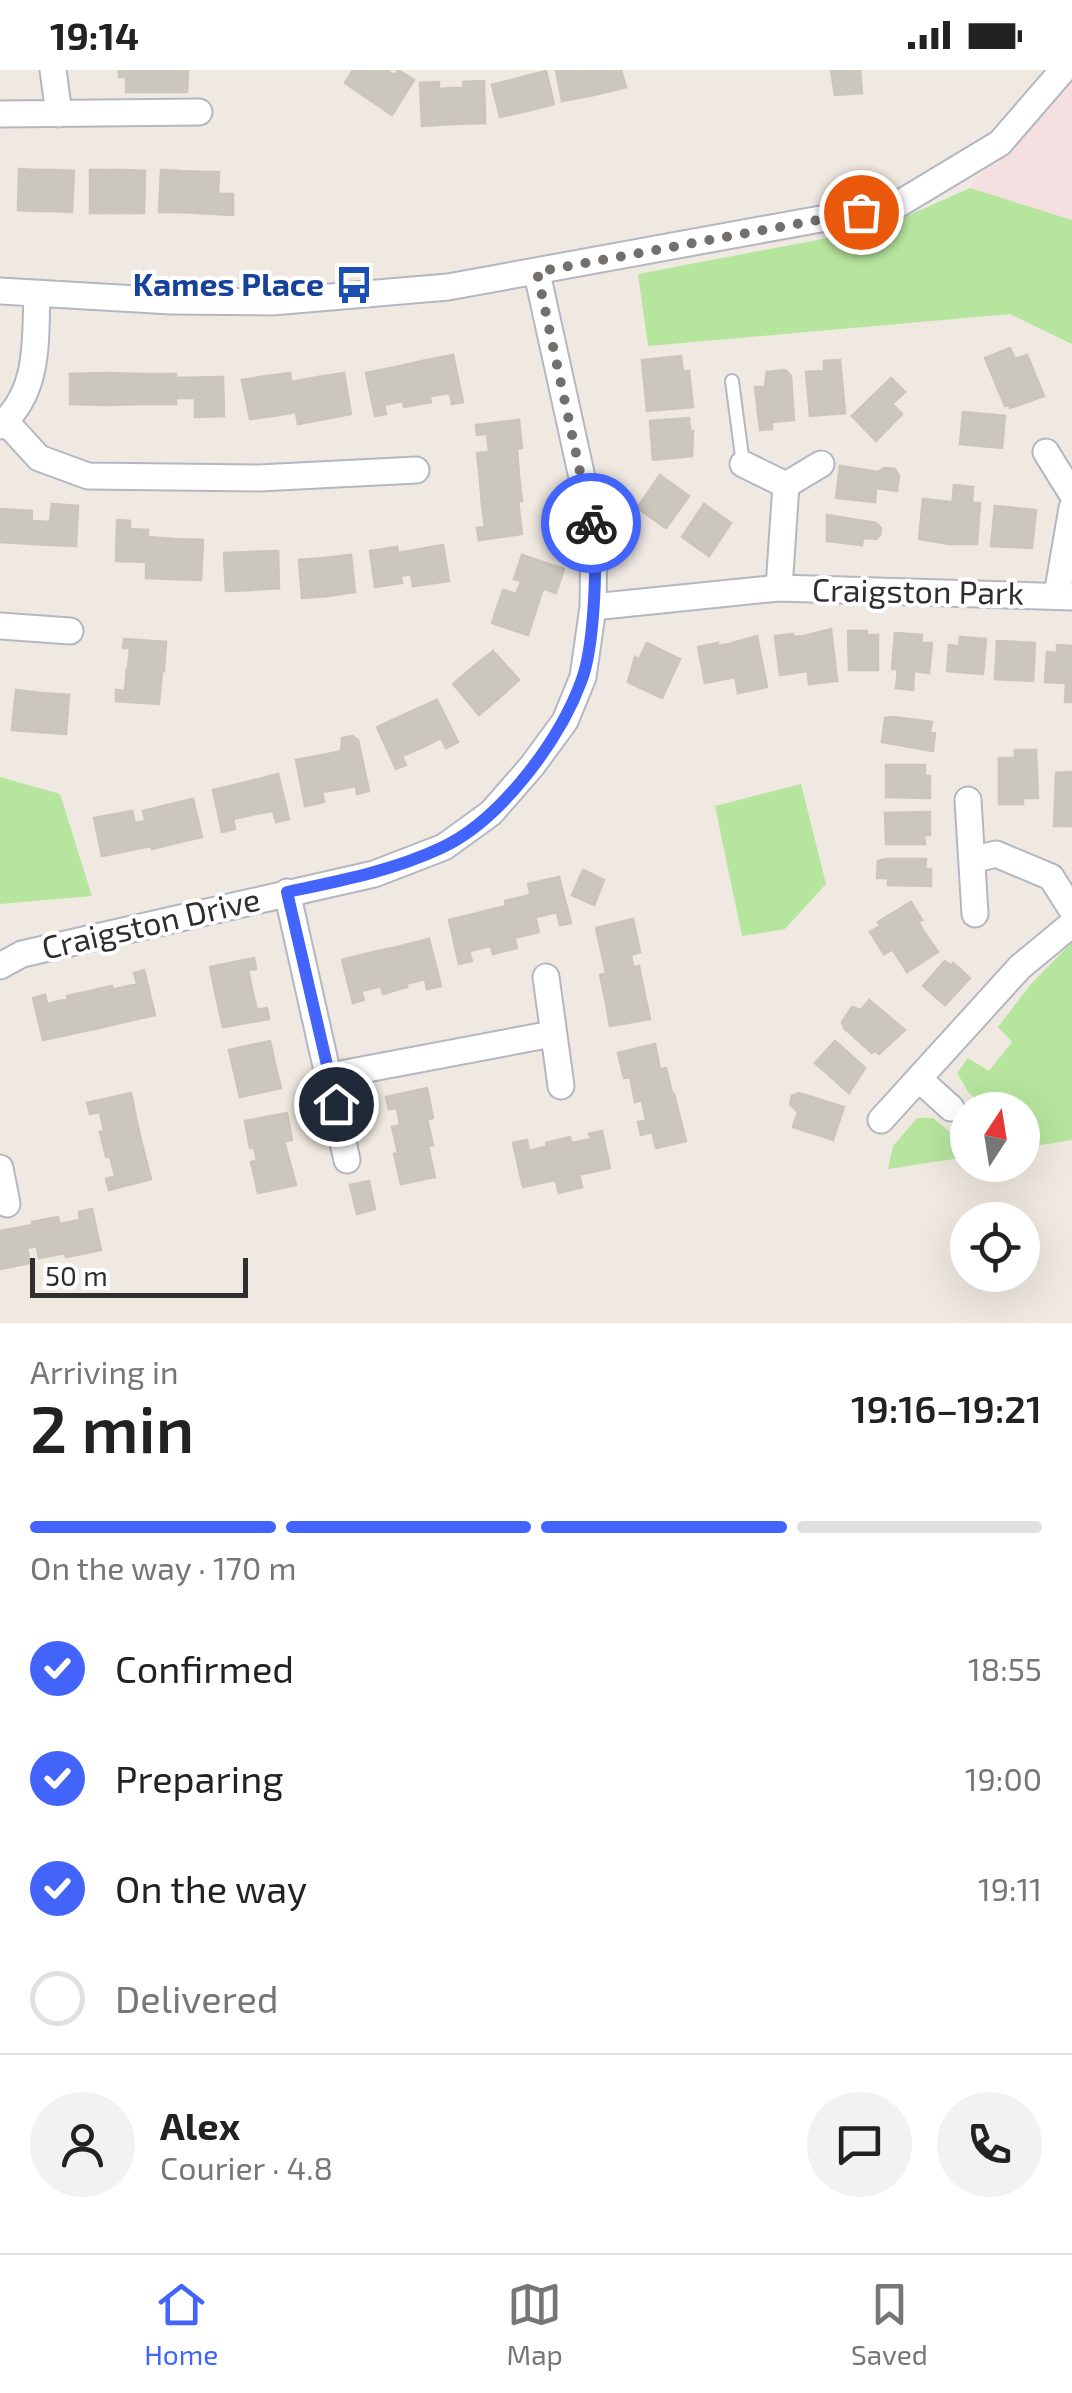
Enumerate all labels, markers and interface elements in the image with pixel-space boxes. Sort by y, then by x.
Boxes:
text: 19:14 [50,12,139,58]
pin [819,170,904,255]
icon: bag [834,185,889,240]
place label: Kames Place [133,264,324,302]
bus stop icon: Kames Place [333,264,375,306]
courier [541,473,641,573]
icon: bike [564,496,619,551]
street label: Craigston Park [812,569,1024,611]
street label: Craigston Drive [38,878,263,966]
pin [294,1062,379,1147]
icon: home [309,1077,364,1132]
north arrow [950,1092,1040,1182]
map controls [950,1092,1040,1292]
button: locate [950,1202,1040,1292]
scale bar [30,1253,248,1298]
text: 50 m [45,1258,108,1292]
text: Arriving in [30,1352,179,1390]
text: 19:16–19:21 [851,1385,1042,1431]
text: 2 min [30,1388,194,1466]
text: On the way · 170 m [30,1548,296,1586]
icon: check [30,1641,85,1696]
text: Confirmed [115,1645,294,1691]
text: 18:55 [968,1649,1042,1687]
icon: check [30,1751,85,1806]
text: Preparing [115,1755,283,1801]
text: 19:00 [965,1759,1042,1797]
icon: check [30,1861,85,1916]
text: On the way [115,1865,307,1911]
text: 19:11 [978,1869,1042,1907]
text: Delivered [115,1975,279,2021]
button: person [30,2092,135,2197]
button: chat [807,2092,912,2197]
button: phone [937,2092,1042,2197]
text: Alex [160,2102,240,2148]
text: Courier · 4.8 [160,2148,333,2186]
tab: Home [144,2277,218,2371]
tab: Map [507,2277,563,2371]
tab: Saved [851,2277,928,2371]

